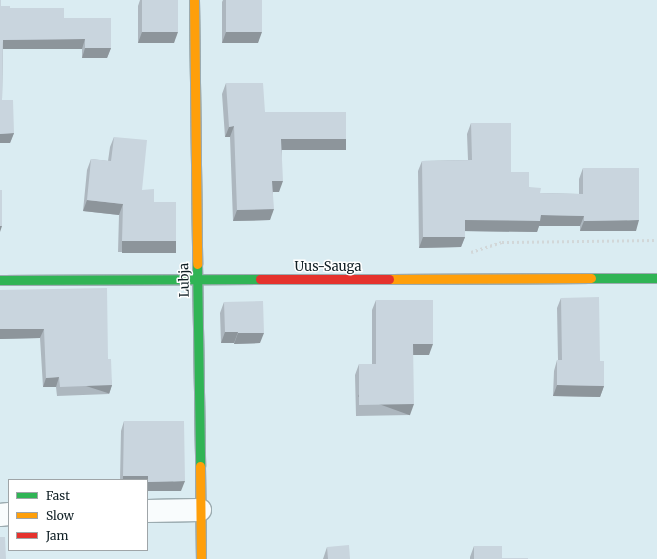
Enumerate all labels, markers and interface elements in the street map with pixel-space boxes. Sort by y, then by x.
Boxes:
street label: Uus-Sauga [295,259,361,275]
street label: Lubja [177,263,193,297]
legend [8,479,148,551]
text: Fast [46,488,70,503]
text: Slow [46,508,74,523]
text: Jam [46,528,68,543]

